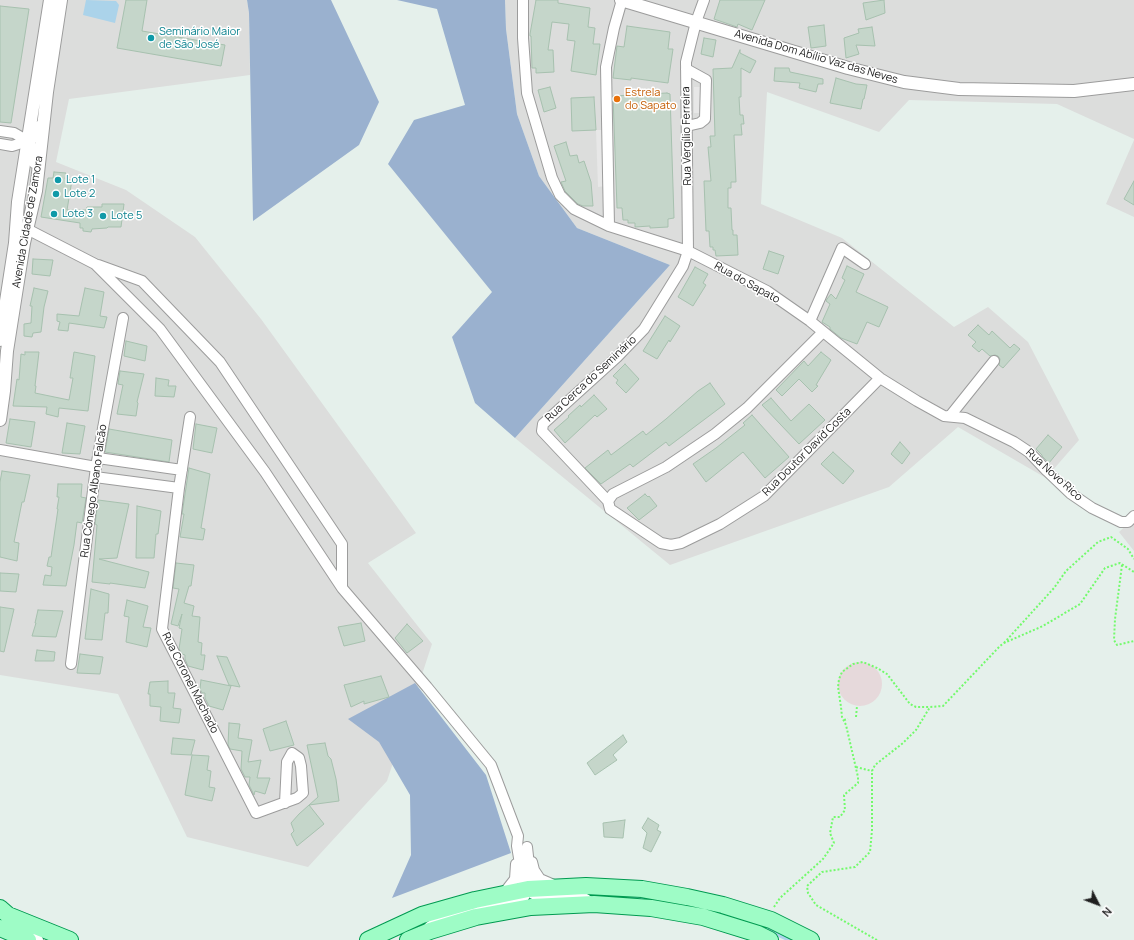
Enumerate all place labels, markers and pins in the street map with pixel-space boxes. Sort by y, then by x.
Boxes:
place label: Seminário Maior de São José [159,25,240,51]
marker: Seminário Maior de São José [146,33,156,43]
place label: Estrela do Sapato [625,86,676,112]
marker: Estrela do Sapato [612,94,622,104]
place label: Lote 1 [66,173,95,187]
marker: Lote 1 [53,175,63,185]
place label: Lote 2 [64,187,95,201]
marker: Lote 2 [51,189,61,199]
place label: Lote 3 [62,207,93,221]
marker: Lote 3 [49,209,59,219]
place label: Lote 5 [111,209,142,223]
marker: Lote 5 [98,211,108,221]

